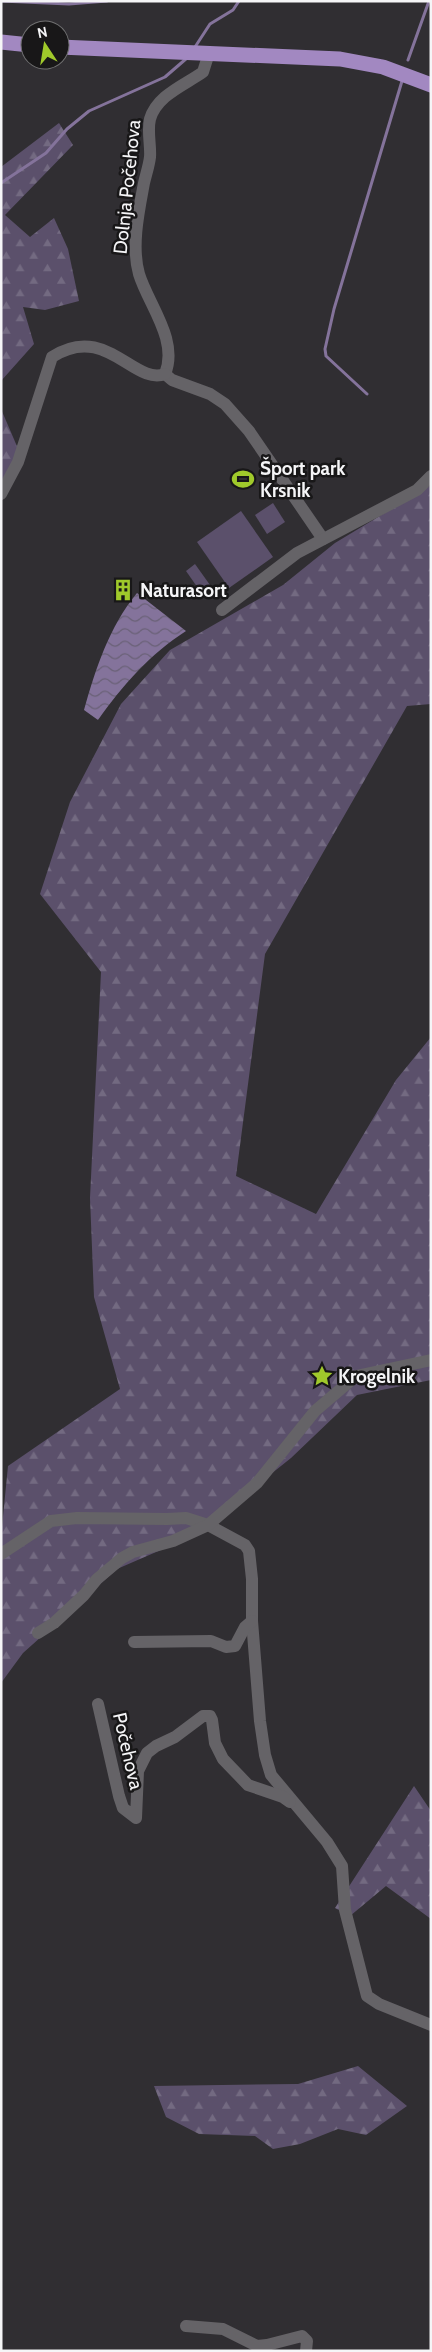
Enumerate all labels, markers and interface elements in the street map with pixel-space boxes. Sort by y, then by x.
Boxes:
north arrow [20,20,70,70]
text: N [36,22,49,42]
street label: Dolnja Počehova [109,119,145,255]
place label: Šport park Krsnik [260,456,346,502]
sports icon: Šport park Krsnik [230,466,256,492]
building icon: Naturasort [110,577,136,603]
place label: Naturasort [140,579,227,602]
place icon: Krogelnik [309,1363,335,1389]
place label: Krogelnik [338,1365,416,1388]
street label: Počehova [108,1710,148,1792]

